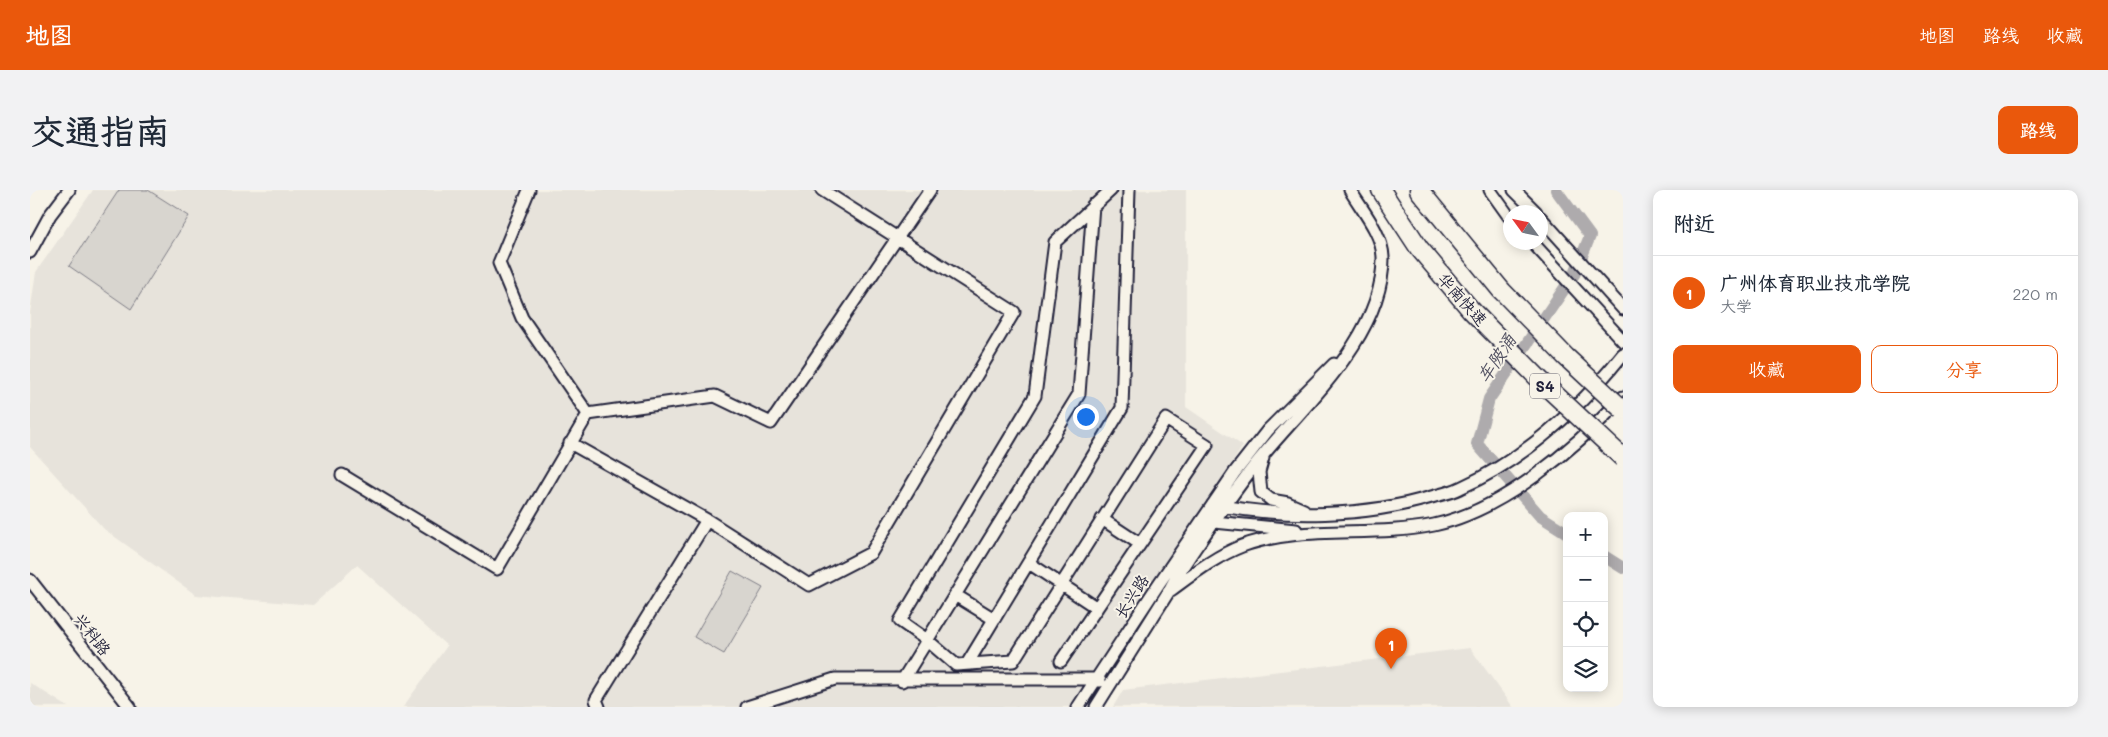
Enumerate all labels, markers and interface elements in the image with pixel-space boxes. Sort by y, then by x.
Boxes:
text: 地图 [25,19,73,50]
text: 地图 [1919,23,1955,47]
text: 路线 [1983,23,2019,47]
text: 收藏 [2047,23,2083,47]
button: 路线 [1998,106,2078,154]
text: 交通指南 [30,107,170,153]
north arrow [1503,205,1548,250]
text: 附近 [1673,209,1715,236]
street label: 华南快速 [1434,268,1492,330]
text: 广州体育职业技术学院 [1720,270,1910,295]
text: 1 [1685,283,1693,304]
text: 220 m [2012,283,2058,304]
text: 大学 [1720,295,1752,316]
water label: 车陂涌 [1471,328,1522,387]
button: 收藏 [1673,345,1861,393]
button: 分享 [1871,345,2058,393]
road number: S4 [1530,374,1560,398]
your location [1073,404,1099,430]
map controls [1563,512,1608,692]
button: + [1563,512,1608,557]
button: − [1563,557,1608,602]
street label: 长兴路 [1109,570,1153,622]
button: locate [1563,602,1608,647]
street label: 兴科路 [70,609,116,659]
pin: 1 [1375,628,1407,669]
button: layers [1563,647,1608,692]

